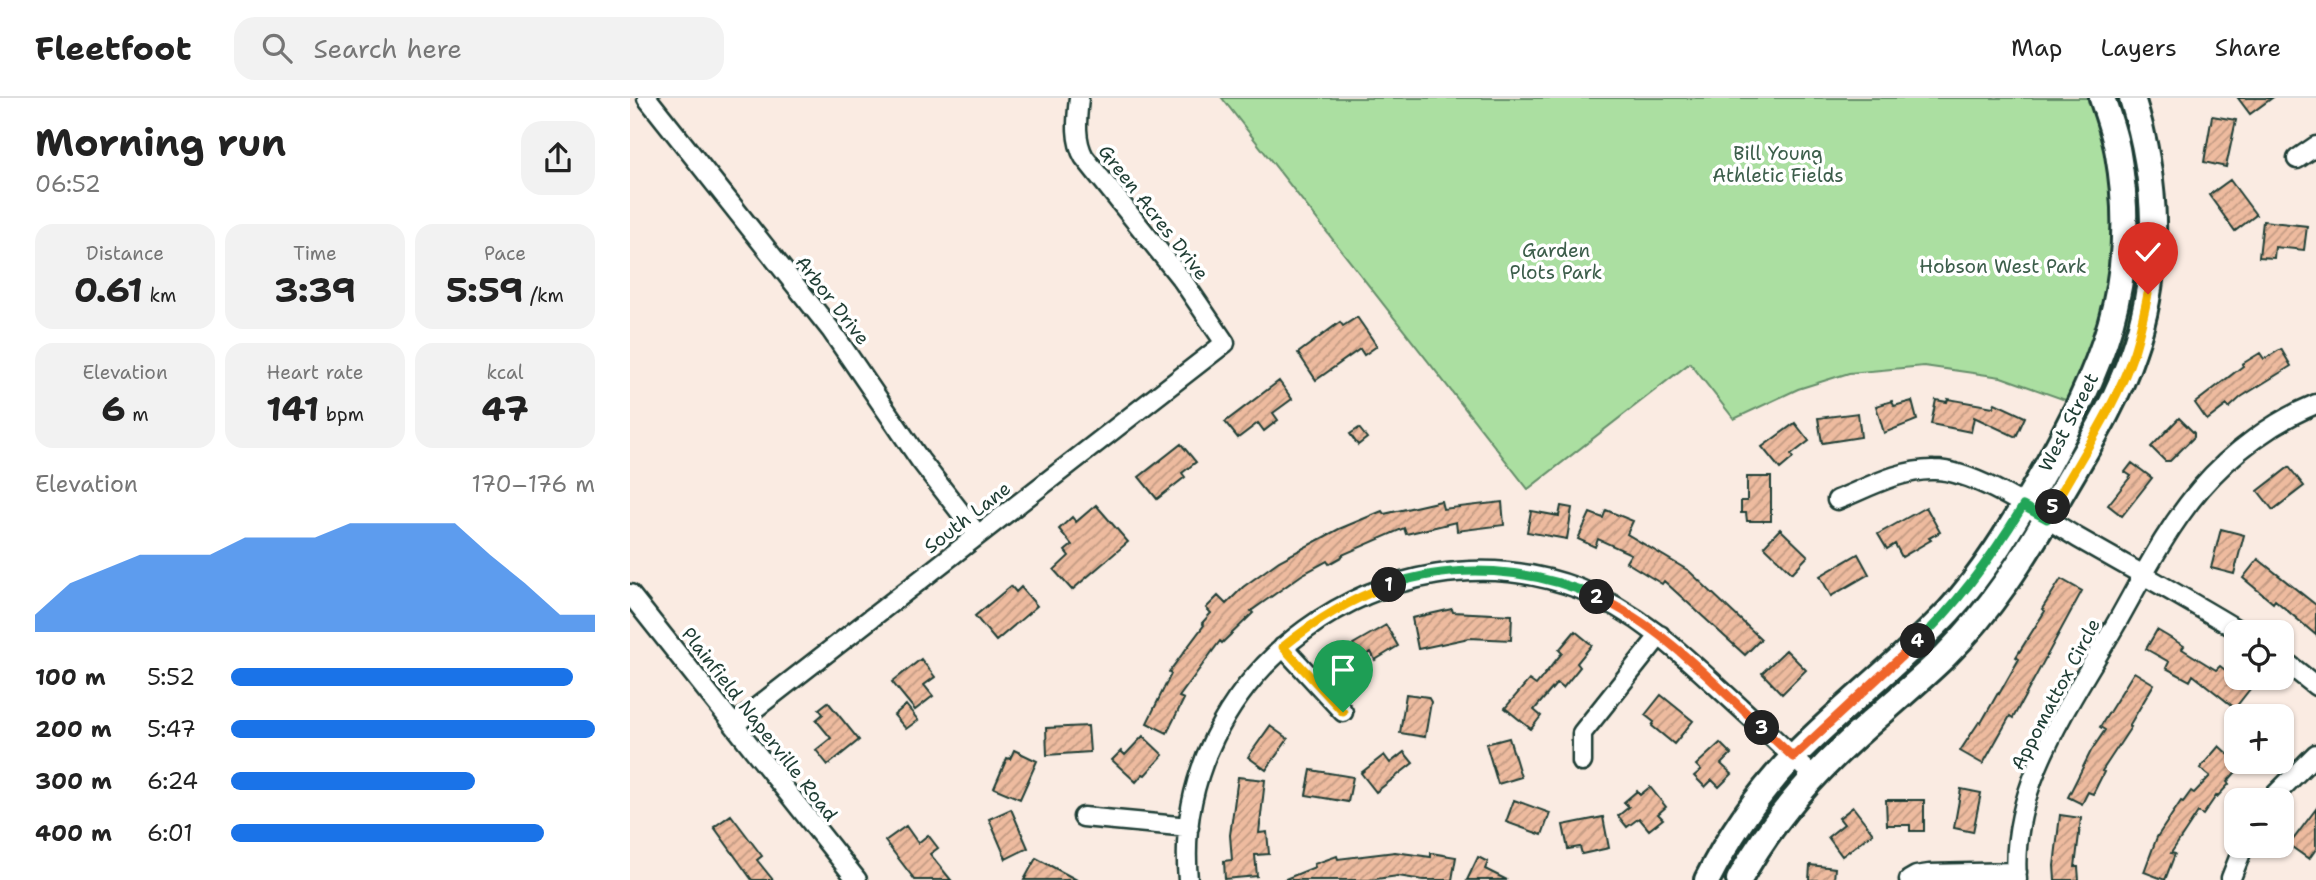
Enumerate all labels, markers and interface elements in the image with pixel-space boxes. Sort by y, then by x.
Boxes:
search box [234,17,724,80]
text: Fleetfoot [35,26,192,71]
icon: search [258,29,296,67]
text: Search here [314,31,462,66]
text: Map [2011,32,2062,64]
text: Layers [2100,32,2177,64]
text: Share [2215,32,2281,64]
text: Morning run [35,117,286,168]
button: share [521,121,595,195]
street label: Green Acres Drive [1093,139,1214,285]
park label: Bill Young Athletic Fields [1712,141,1844,188]
text: 06:52 [35,169,101,199]
pin [2118,222,2178,294]
icon: check [2129,233,2167,271]
park label: Garden Plots Park [1510,238,1603,285]
text: Distance [86,241,164,266]
text: Time [293,241,337,266]
text: Pace [484,241,526,266]
street label: Arbor Drive [790,251,875,350]
park label: Hobson West Park [1919,254,2087,279]
text: 0.61 [74,266,143,313]
text: 3:39 [274,266,356,313]
text: 5:59 [446,266,524,313]
text: km [143,283,176,308]
text: /km [524,283,564,308]
text: Elevation [82,360,168,385]
text: Heart rate [267,360,363,385]
text: kcal [487,360,523,385]
street label: West Street [2033,369,2104,476]
text: 6 [101,385,126,432]
text: 141 [266,385,319,432]
text: 47 [481,385,529,432]
text: m [126,402,149,427]
text: bpm [319,402,364,427]
text: Elevation [35,469,138,499]
text: 170–176 m [471,469,595,499]
street label: South Lane [919,476,1016,559]
pin: 5 [2036,490,2070,524]
text: 5 [2047,494,2058,519]
pin: 1 [1372,568,1406,602]
text: 1 [1384,572,1393,597]
pin: 2 [1580,580,1614,614]
text: 2 [1590,584,1603,609]
street label: Appomattox Circle [2005,614,2106,774]
map controls [2224,620,2294,858]
button: locate [2224,620,2294,690]
street label: Plainfield Naperville Road [676,622,843,826]
pin: 4 [1900,624,1936,658]
text: 4 [1911,628,1924,653]
pin [1313,640,1373,712]
icon: arrive [1324,651,1362,689]
text: 100 m [35,662,106,692]
text: 5:52 [147,662,195,692]
button: + [2224,704,2294,774]
pin: 3 [1744,710,1780,746]
text: 200 m [35,714,112,744]
text: 5:47 [147,714,196,744]
text: 3 [1755,715,1768,740]
text: 300 m [35,766,112,796]
text: 6:24 [147,766,198,796]
button: − [2224,788,2294,858]
text: 400 m [35,818,112,848]
text: 6:01 [147,818,193,848]

